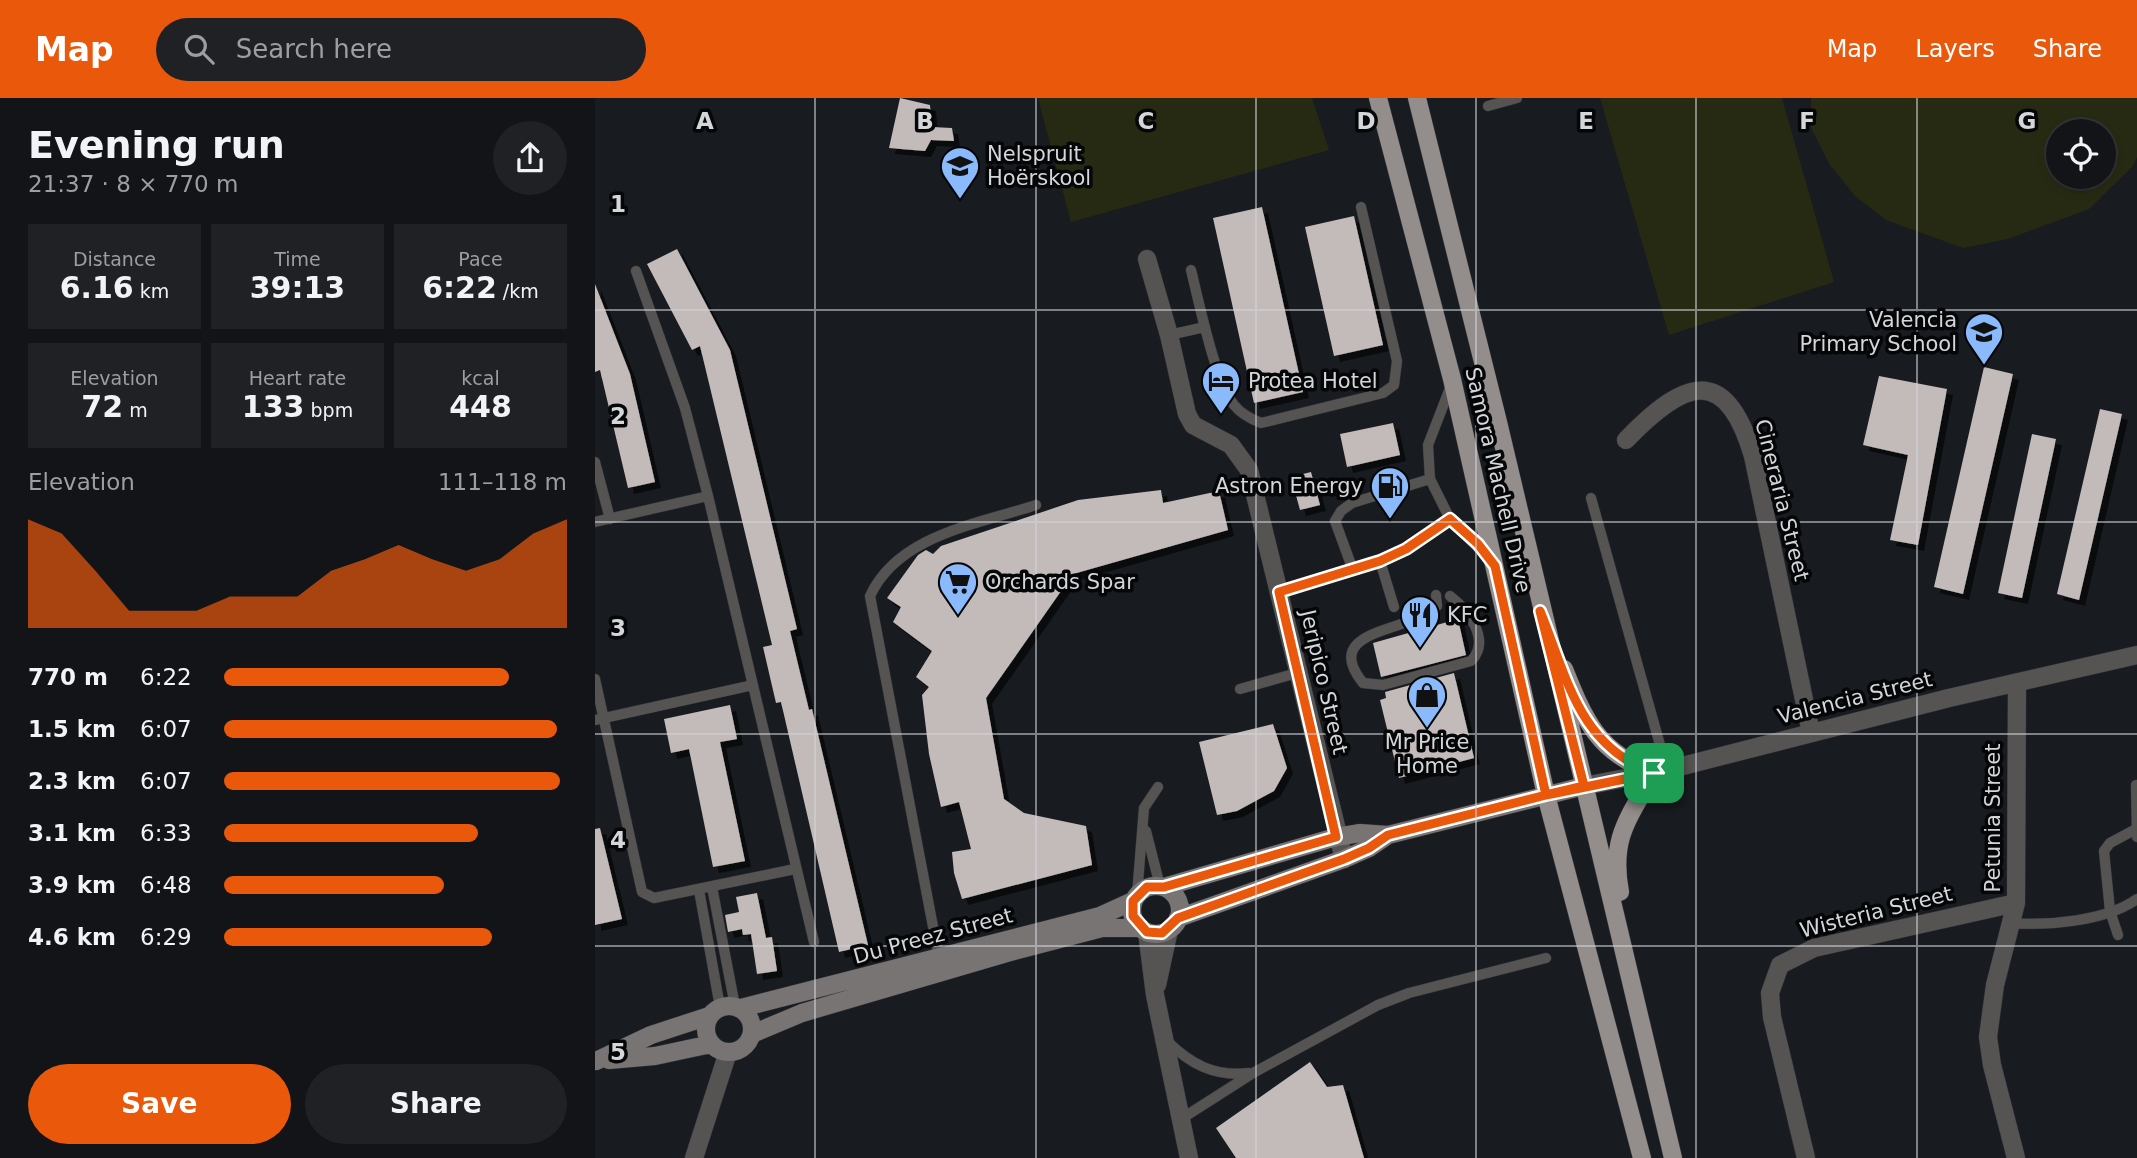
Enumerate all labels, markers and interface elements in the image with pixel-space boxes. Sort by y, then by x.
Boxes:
search box [156,18,646,81]
text: Map [35,30,114,69]
icon: search [180,30,218,68]
text: Search here [236,34,392,64]
text: Map [1827,35,1877,63]
text: Layers [1915,35,1995,63]
text: Share [2033,35,2102,63]
text: A [696,108,714,134]
text: B [916,108,934,134]
text: C [1138,108,1154,134]
text: D [1356,108,1376,134]
text: E [1578,108,1594,134]
text: F [1799,108,1815,134]
text: G [2018,108,2036,134]
map controls [2046,119,2116,189]
button: locate [2046,119,2116,189]
button: share [493,121,567,195]
text: Evening run [28,123,285,167]
place label: Nelspruit Hoërskool [987,142,1091,190]
school or university icon: Nelspruit Hoërskool [939,145,981,200]
text: 21:37 · 8 × 770 m [28,171,238,197]
text: 1 [610,191,626,217]
text: Distance [73,248,156,270]
text: Time [274,248,321,270]
text: Pace [458,248,503,270]
text: 6.16 [60,270,134,305]
text: 39:13 [250,270,345,305]
text: 6:22 [422,270,497,305]
text: km [134,280,169,302]
text: /km [497,280,539,302]
place label: Valencia Primary School [1799,308,1957,356]
school or university icon: Valencia Primary School [1963,311,2005,366]
hotel icon: Protea Hotel [1200,360,1242,415]
street label: Samora Machell Drive [1460,365,1536,595]
text: Elevation [70,367,159,389]
text: Heart rate [249,367,346,389]
text: kcal [461,367,500,389]
place label: Protea Hotel [1248,369,1378,393]
text: 72 [81,389,123,424]
text: 133 [242,389,304,424]
text: 448 [449,389,512,424]
text: m [123,399,148,421]
text: bpm [304,399,353,421]
text: 2 [610,403,626,429]
street label: Cineraria Street [1750,417,1814,583]
fuel station icon: Astron Energy [1369,465,1411,520]
text: Elevation [28,469,135,495]
text: 111–118 m [438,469,567,495]
place label: Astron Energy [1215,474,1363,498]
supermarket icon: Orchards Spar [937,561,979,616]
place label: Orchards Spar [985,570,1135,594]
restaurant icon: KFC [1399,594,1441,649]
place label: KFC [1447,603,1488,627]
street label: Jeripico Street [1295,605,1352,757]
text: 3 [610,615,626,641]
text: 770 m [28,664,108,690]
text: 6:22 [140,664,192,690]
street label: Valencia Street [1775,667,1935,729]
shop icon: Mr Price Home [1406,674,1448,729]
text: 1.5 km [28,716,116,742]
text: 6:07 [140,716,192,742]
place label: Mr Price Home [1385,730,1469,778]
pin [1624,743,1684,803]
street label: Petunia Street [1981,744,2005,892]
icon: arrive [1635,754,1673,792]
text: 2.3 km [28,768,116,794]
text: 6:07 [140,768,192,794]
text: 3.1 km [28,820,116,846]
text: 6:33 [140,820,192,846]
text: 4 [610,827,626,853]
text: 3.9 km [28,872,116,898]
text: 6:48 [140,872,192,898]
street label: Wisteria Street [1797,881,1955,943]
street label: Du Preez Street [851,903,1015,969]
text: 4.6 km [28,924,116,950]
text: 6:29 [140,924,192,950]
text: 5 [610,1039,626,1065]
button: Save [28,1064,291,1144]
button: Share [305,1064,567,1144]

